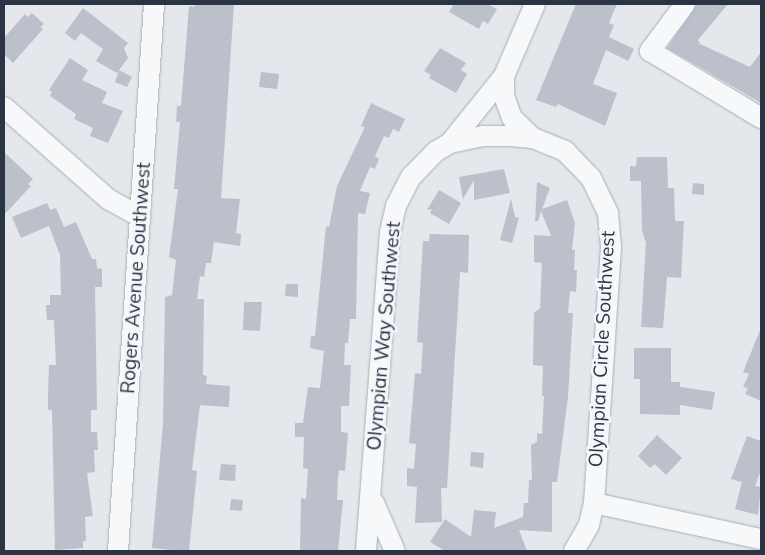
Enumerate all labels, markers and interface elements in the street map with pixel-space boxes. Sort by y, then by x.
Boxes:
street label: Rogers Avenue Southwest [117,162,155,394]
street label: Olympian Way Southwest [363,221,405,451]
street label: Olympian Circle Southwest [584,230,620,468]

